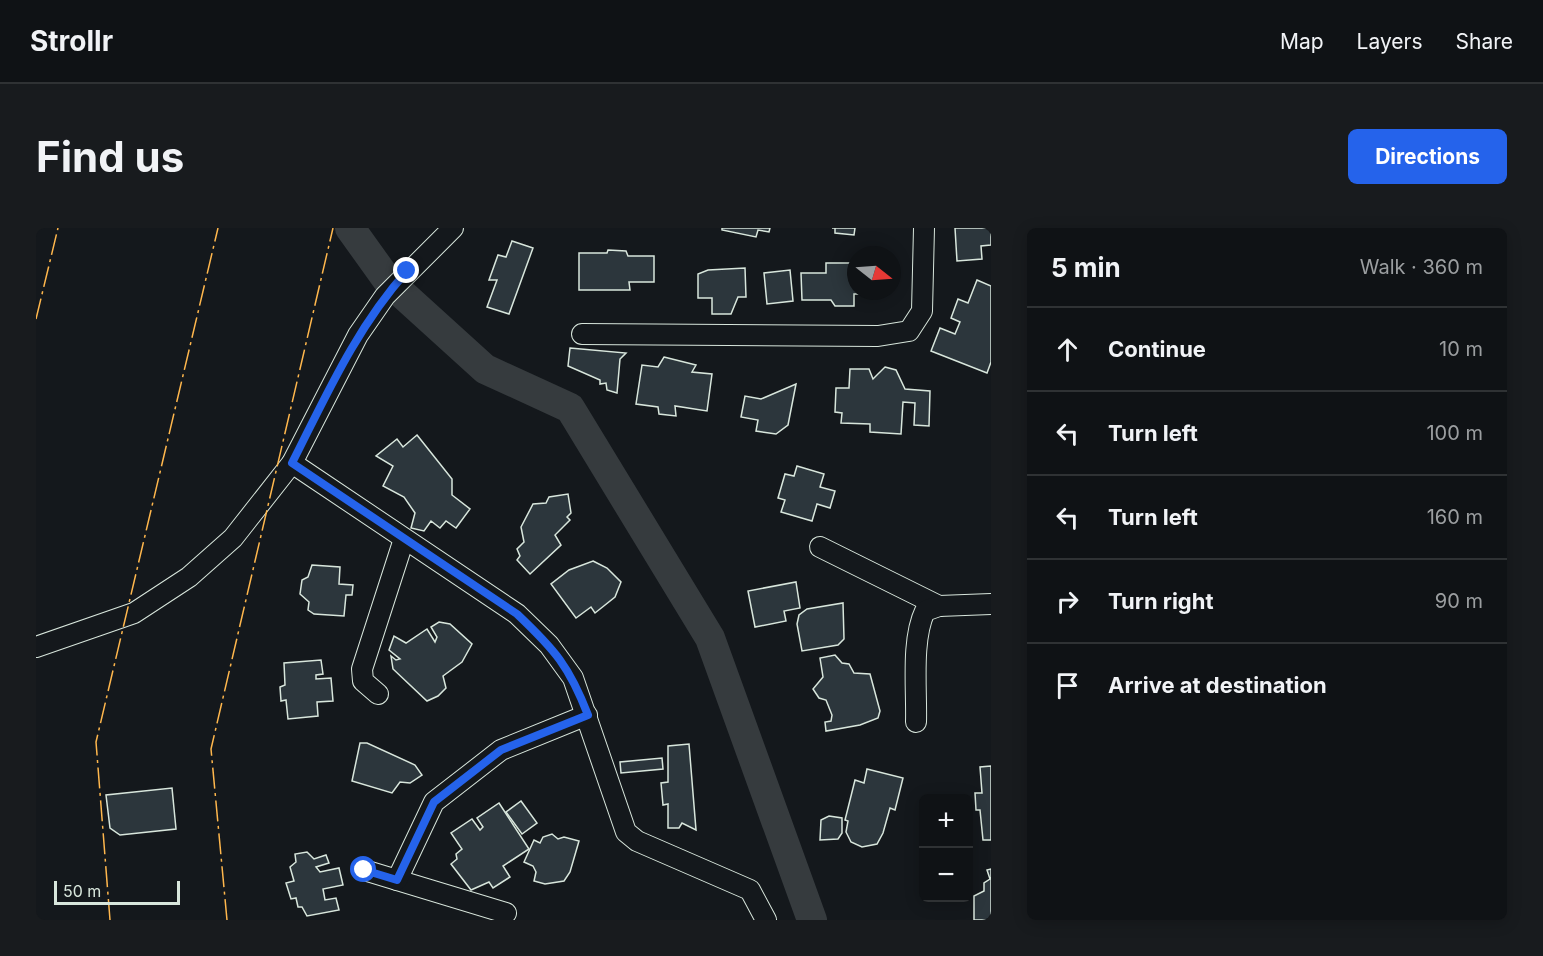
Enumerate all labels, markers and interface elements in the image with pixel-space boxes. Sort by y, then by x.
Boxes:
text: Strollr [30,24,113,58]
text: Map [1280,29,1324,54]
text: Layers [1357,29,1423,54]
text: Share [1456,29,1513,54]
button: Directions [1348,129,1507,184]
text: Find us [36,131,184,182]
north arrow [847,246,901,300]
text: 5 min [1051,252,1121,283]
text: Walk · 360 m [1360,255,1483,279]
route end [393,257,419,283]
icon: ahead [1051,333,1084,366]
text: Continue [1108,336,1206,362]
text: 10 m [1439,337,1483,361]
icon: left [1051,417,1084,450]
text: Turn left [1108,420,1198,446]
text: 100 m [1426,421,1483,445]
icon: left [1051,501,1084,534]
text: Turn left [1108,504,1198,530]
text: 160 m [1427,505,1483,529]
icon: right [1051,585,1084,618]
text: Turn right [1108,588,1214,614]
text: 90 m [1435,589,1483,613]
icon: arrive [1051,669,1084,702]
text: Arrive at destination [1108,672,1327,698]
map controls [919,794,973,902]
button: + [919,794,973,848]
button: − [919,848,973,902]
route start [350,856,376,882]
scale bar [54,878,180,906]
text: 50 m [63,881,101,901]

